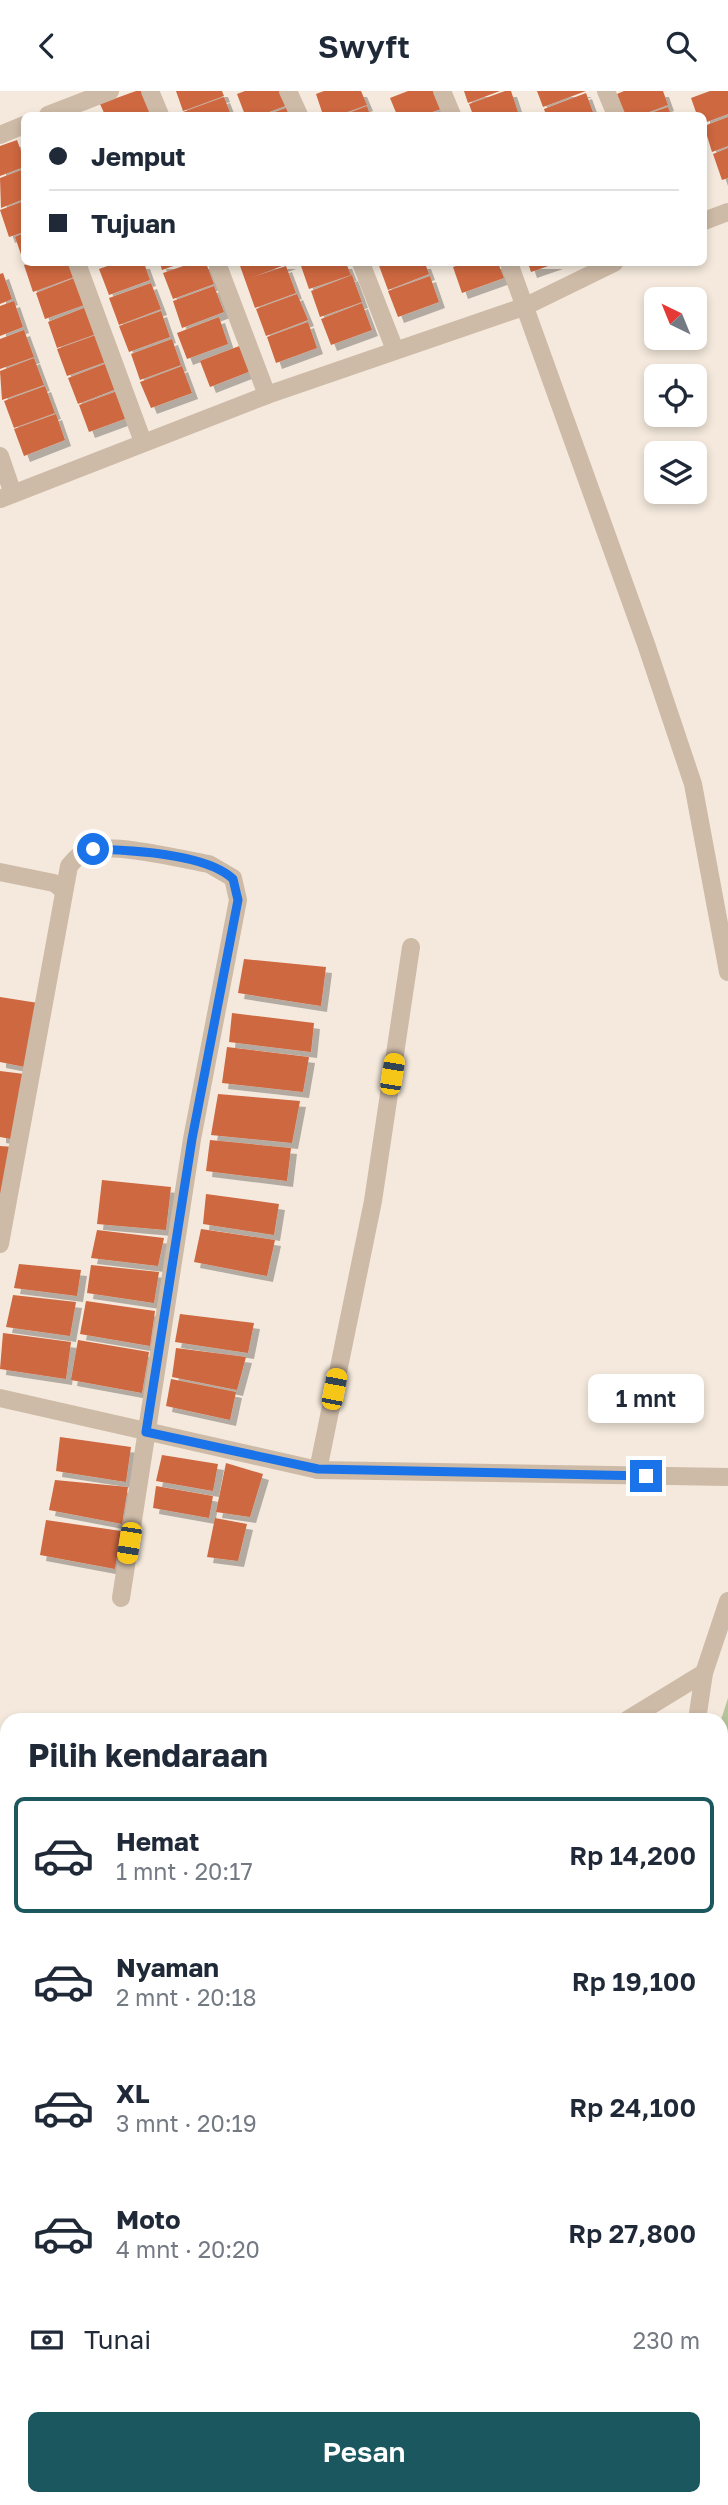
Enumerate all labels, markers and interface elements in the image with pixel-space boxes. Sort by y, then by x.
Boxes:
icon: back [28,27,66,65]
text: Swyft [318,27,410,65]
icon: search [662,27,700,65]
text: Jemput [91,141,186,172]
text: Tujuan [91,208,176,239]
north arrow [644,287,707,350]
map controls [644,287,707,504]
button: locate [644,364,707,427]
button: layers [644,441,707,504]
route start [77,833,109,865]
car [379,1052,406,1096]
car [320,1366,349,1412]
callout: 1 mnt [588,1375,704,1423]
text: 1 mnt [616,1384,676,1412]
route end [630,1460,662,1492]
car [116,1521,143,1565]
text: Pilih kendaraan [28,1736,268,1774]
icon: car [32,1824,95,1887]
text: Hemat [116,1826,199,1857]
text: Rp 14,200 [569,1840,696,1871]
text: 1 mnt · 20:17 [116,1857,253,1885]
icon: car [32,1950,95,2013]
text: Nyaman [116,1952,219,1983]
text: Rp 19,100 [572,1966,696,1997]
text: 2 mnt · 20:18 [116,1983,257,2011]
icon: car [32,2076,95,2139]
text: XL [116,2078,150,2109]
text: Rp 24,100 [569,2092,696,2123]
text: 3 mnt · 20:19 [116,2109,257,2137]
icon: car [32,2202,95,2265]
text: Moto [116,2204,181,2235]
text: Rp 27,800 [568,2218,696,2249]
text: 4 mnt · 20:20 [116,2235,260,2263]
icon: cash [28,2321,66,2359]
text: Tunai [84,2324,151,2355]
text: 230 m [633,2326,700,2354]
button: Pesan [28,2412,700,2492]

